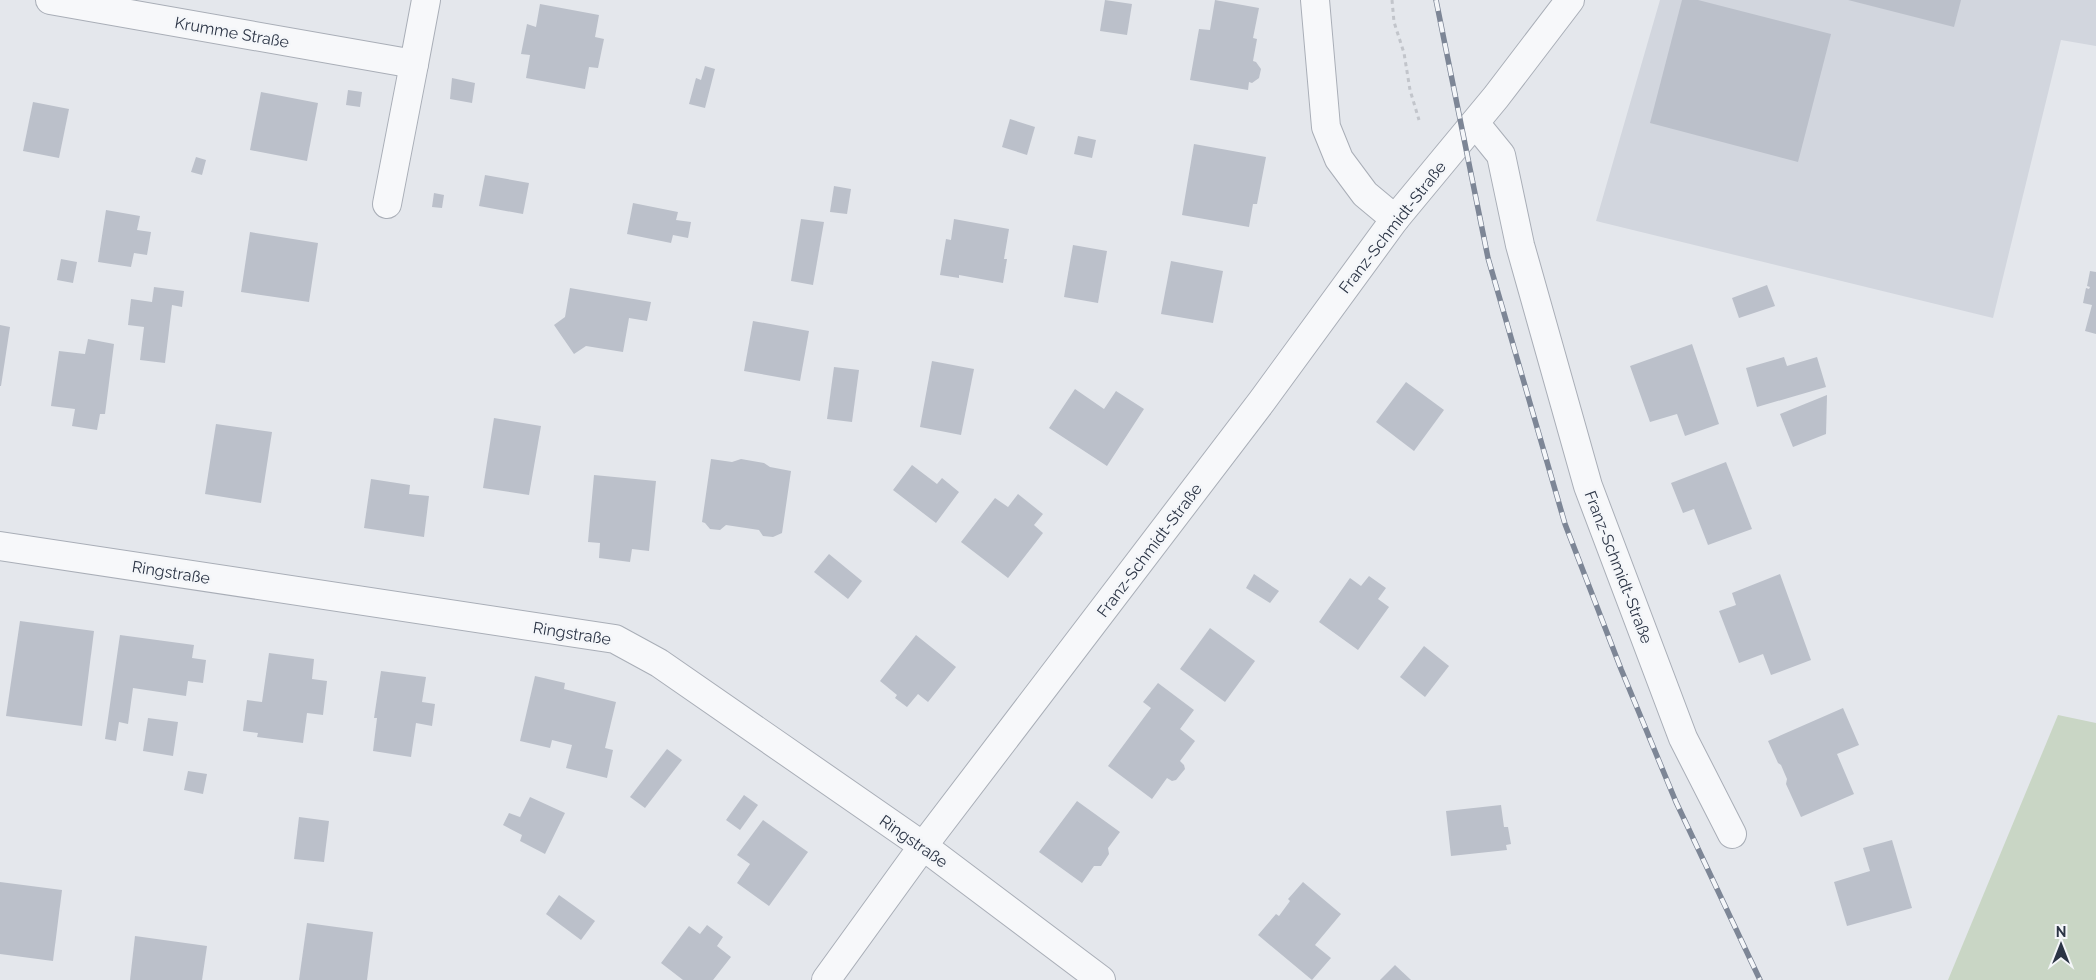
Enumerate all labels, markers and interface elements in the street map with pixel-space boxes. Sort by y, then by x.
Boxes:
street label: Krumme Straße [173,13,291,52]
street label: Franz-Schmidt-Straße [1335,158,1450,297]
street label: Franz-Schmidt-Straße [1093,480,1206,621]
street label: Franz-Schmidt-Straße [1581,488,1656,646]
street label: Ringstraße [131,557,211,588]
street label: Ringstraße [532,618,612,649]
street label: Ringstraße [876,811,951,872]
north arrow [2036,920,2086,970]
text: N [2056,924,2066,940]

